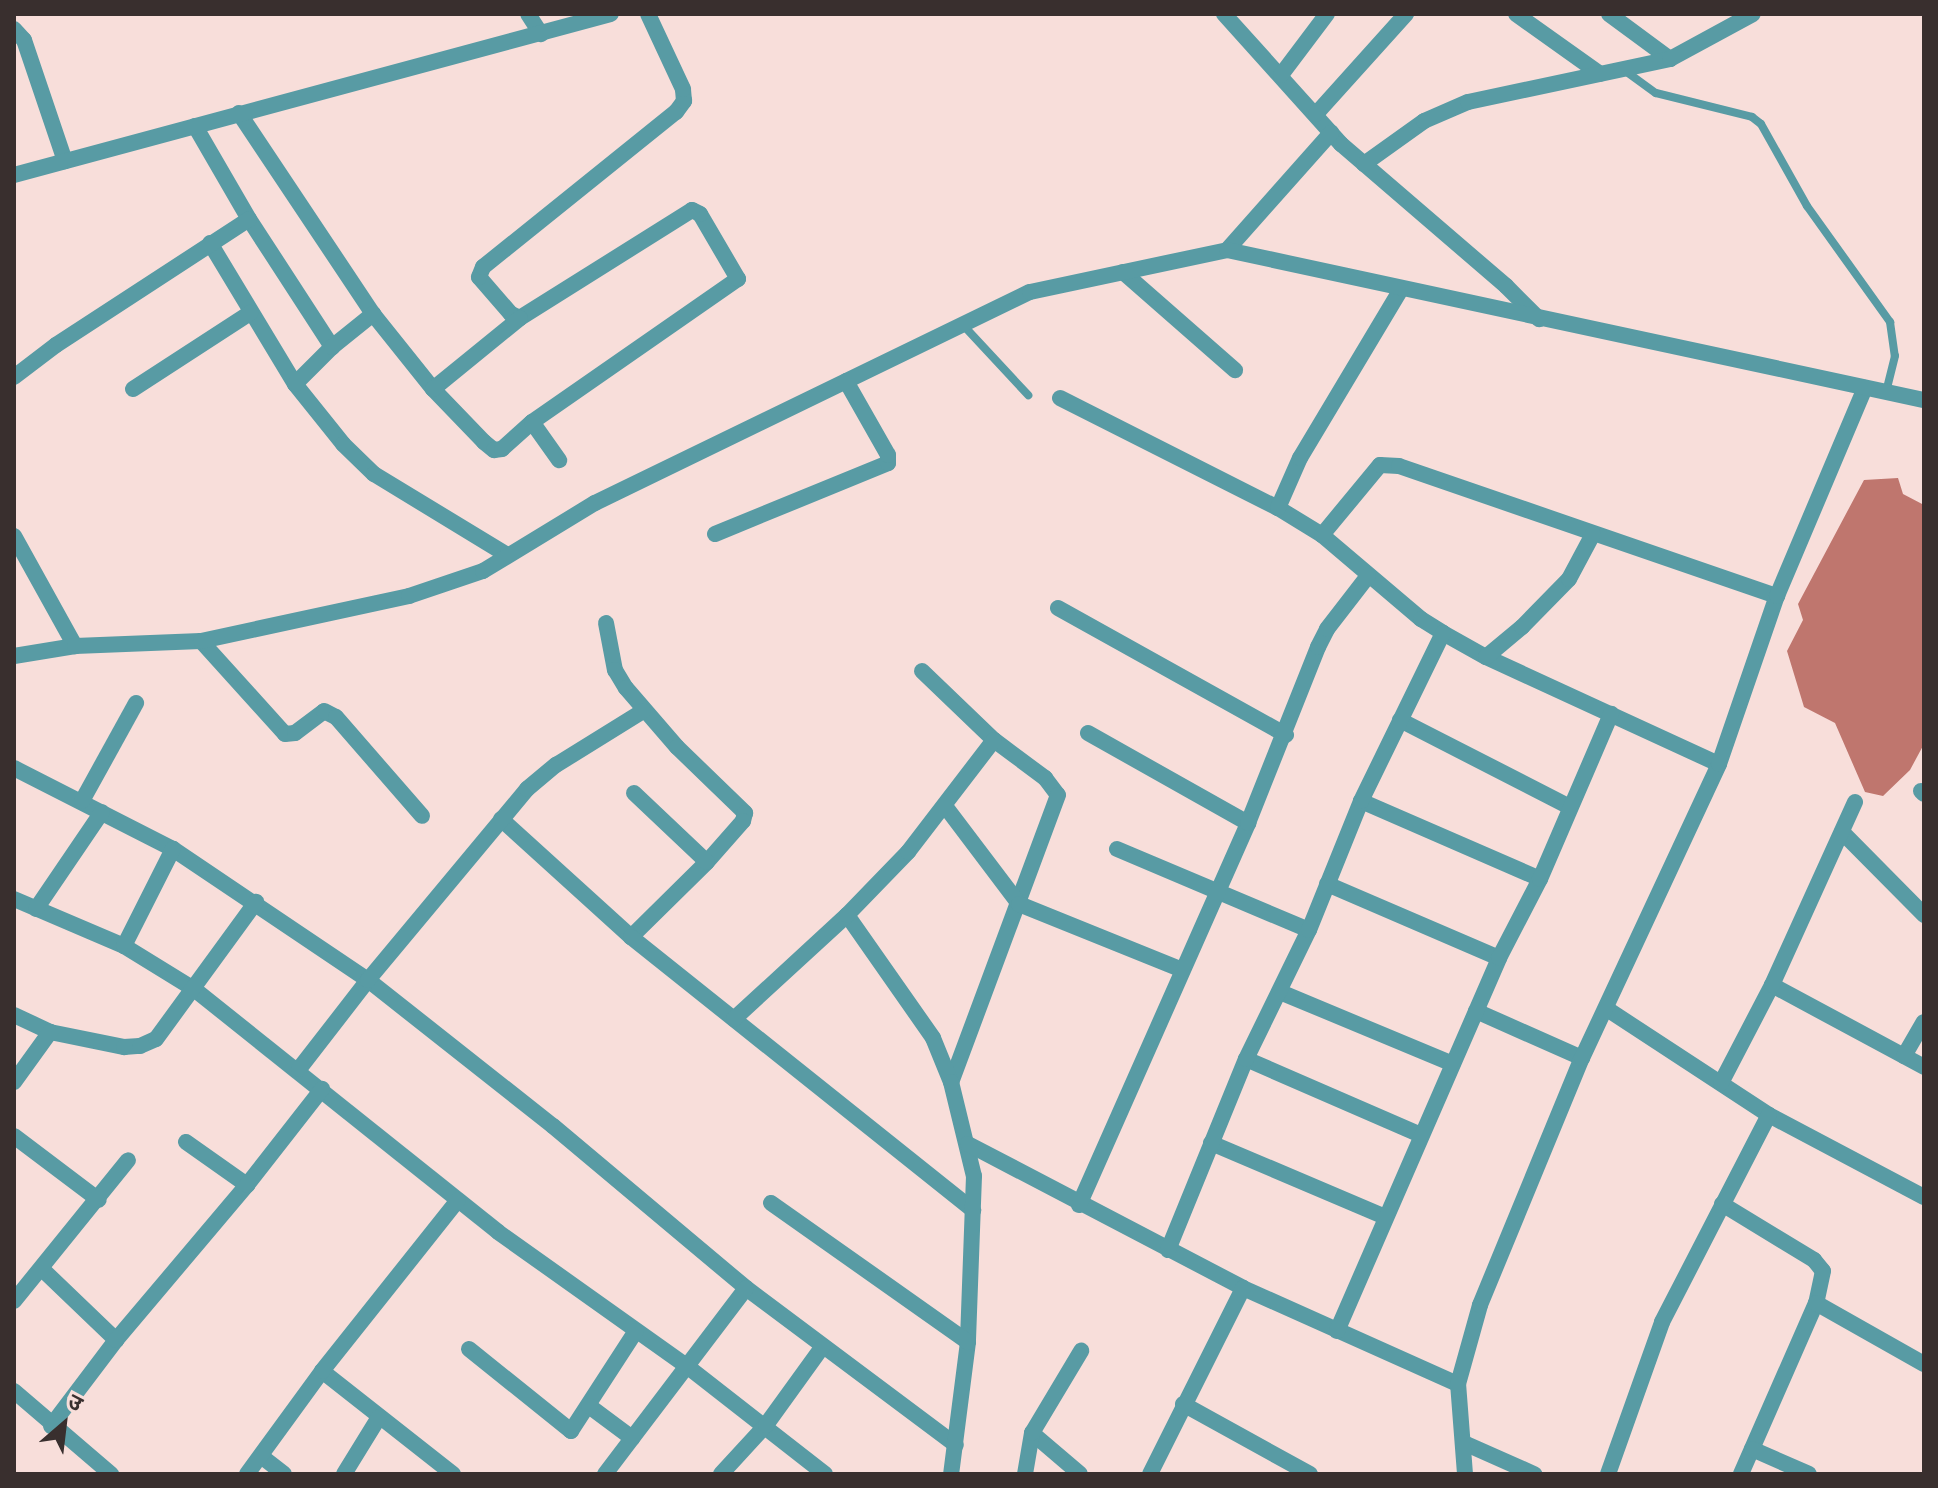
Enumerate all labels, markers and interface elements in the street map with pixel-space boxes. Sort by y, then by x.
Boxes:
north arrow [24,1384,104,1464]
text: उ [64,1388,87,1416]

